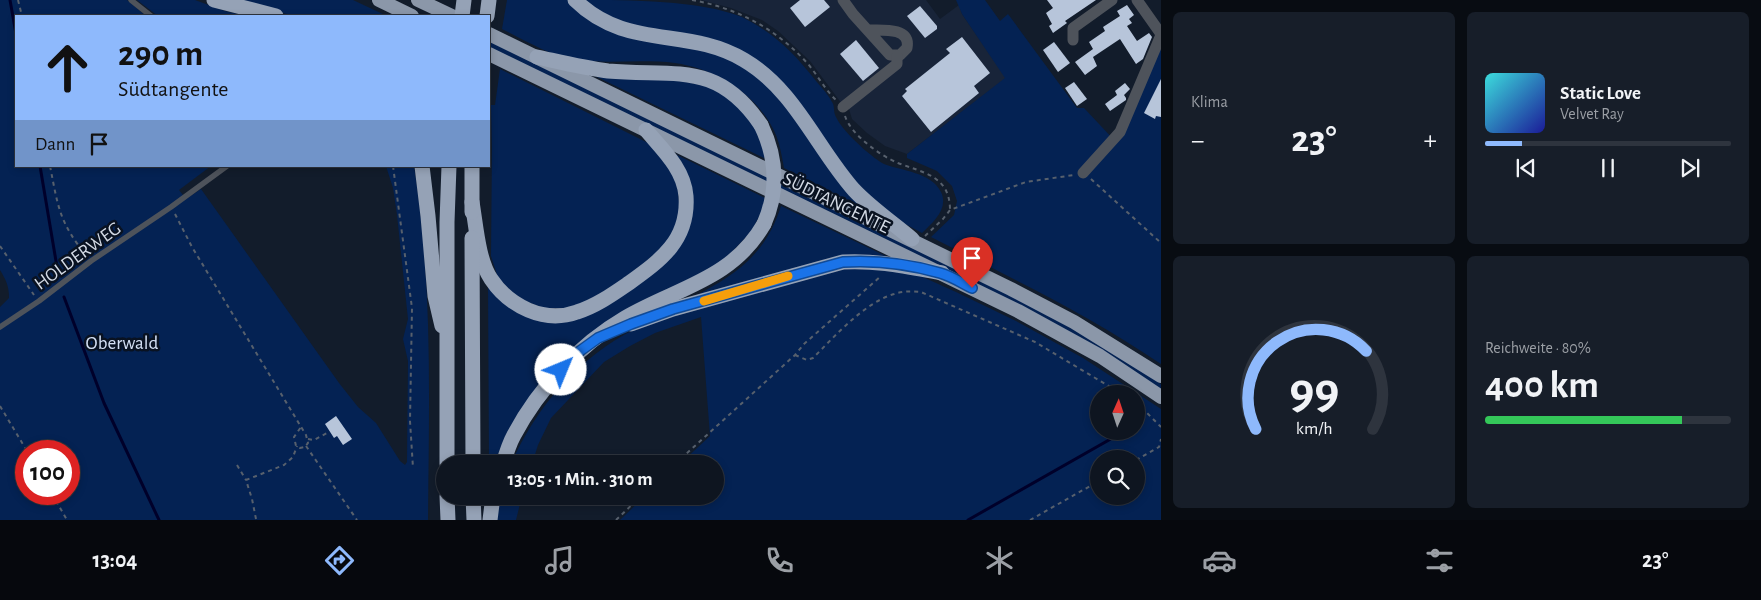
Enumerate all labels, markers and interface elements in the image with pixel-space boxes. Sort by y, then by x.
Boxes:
icon: ahead [35,35,100,100]
text: 290 m [118,37,203,72]
text: Südtangente [118,78,228,100]
text: Static Love [1560,84,1641,103]
text: Klima [1191,94,1228,110]
text: Velvet Ray [1560,106,1624,122]
text: 23° [1291,121,1337,159]
text: − [1191,127,1204,155]
text: + [1424,127,1437,155]
icon: arrive [85,130,113,158]
text: Dann [35,135,75,154]
icon: previous [1512,154,1540,182]
icon: pause [1594,154,1622,182]
icon: next [1676,154,1704,182]
street label: SÜDTANGENTE [780,168,893,237]
street label: HOLDERWEG [31,219,124,294]
pin [951,237,993,288]
icon: arrive [958,244,986,272]
park label: Oberwald [86,334,159,353]
text: Reichweite · 80% [1485,340,1591,356]
position arrow [534,343,586,395]
text: 99 [1289,366,1339,418]
text: 400 km [1485,367,1599,405]
north arrow [1090,385,1145,440]
map controls [1090,385,1145,505]
text: km/h [1296,420,1332,438]
speed limit sign: 100 [15,440,80,505]
button: search [1090,450,1145,505]
text: 13:05 · 1 Min. · 310 m [507,470,653,489]
icon: directions [322,543,357,578]
icon: music [542,543,577,578]
icon: phone [762,543,797,578]
icon: climate [982,543,1017,578]
icon: car [1202,543,1237,578]
icon: filters [1422,543,1457,578]
text: 13:04 [92,549,137,571]
text: 23° [1642,549,1668,571]

